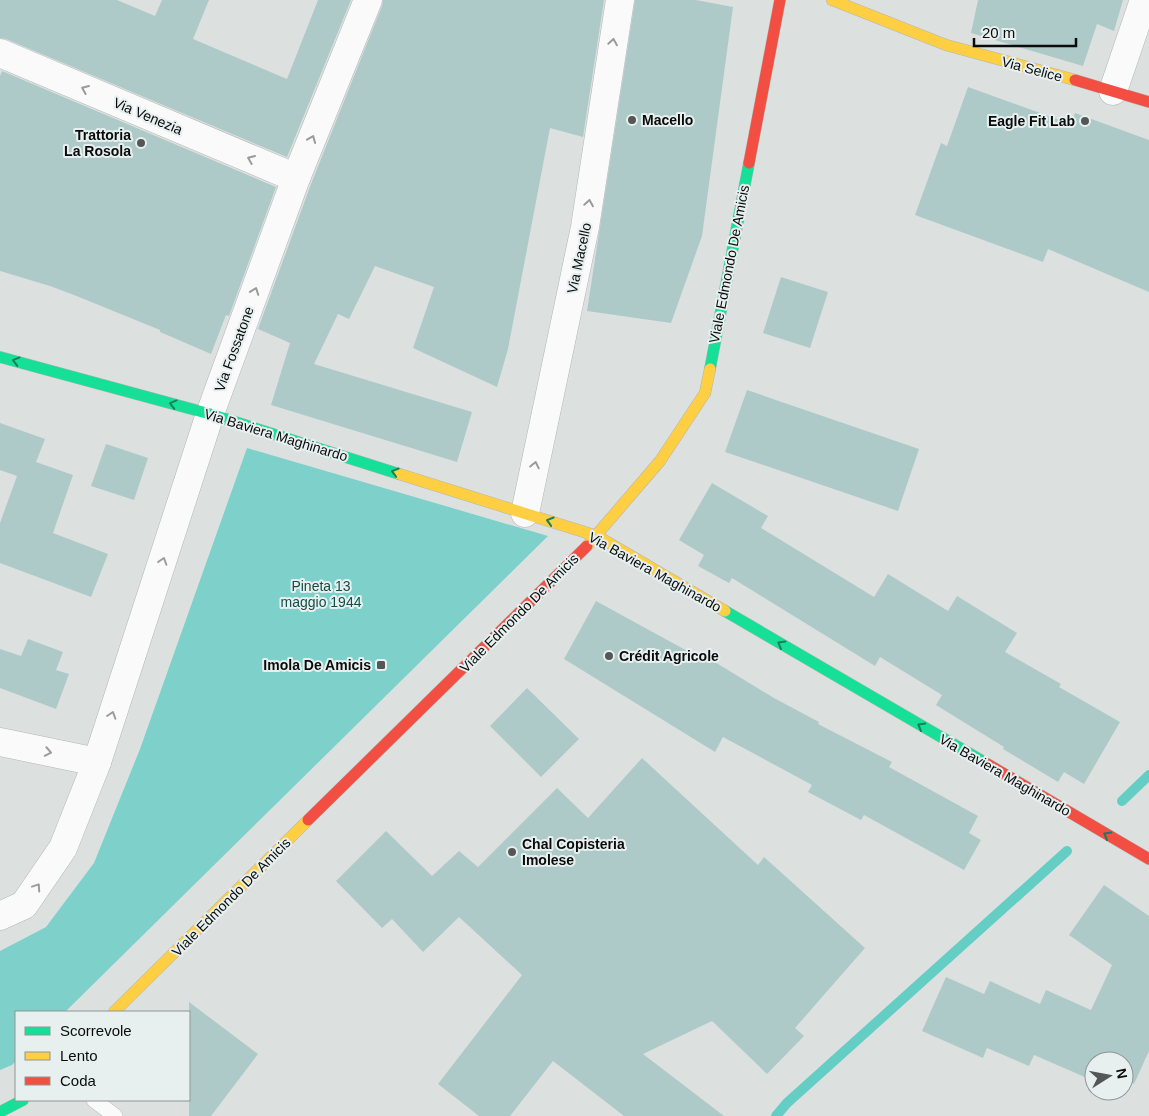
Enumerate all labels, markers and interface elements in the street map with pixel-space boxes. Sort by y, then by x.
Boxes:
scale bar [974,15,1076,47]
text: 20 m [982,24,1015,41]
one-way arrow [608,38,618,47]
street label: Via Selice [1000,53,1064,85]
one-way arrow [81,85,90,95]
street label: Via Venezia [111,94,185,138]
place label: Macello [642,112,693,128]
place label: Eagle Fit Lab [988,113,1075,129]
marker: Macello [626,114,638,126]
marker: Eagle Fit Lab [1079,115,1091,127]
place label: Trattoria La Rosola [64,127,131,159]
one-way arrow [306,135,316,144]
marker: Trattoria La Rosola [135,137,147,149]
one-way arrow [247,155,256,166]
street label: Viale Edmondo De Amicis [706,184,752,344]
one-way arrow [583,199,594,207]
street label: Via Macello [564,221,594,295]
one-way arrow [249,287,259,296]
street label: Via Fossatone [211,304,257,394]
one-way arrow [13,357,21,367]
one-way arrow [170,399,178,409]
street label: Via Baviera Maghinardo [202,406,350,465]
one-way arrow [529,461,540,469]
one-way arrow [392,468,400,478]
one-way arrow [547,516,555,526]
street label: Via Baviera Maghinardo [586,529,724,615]
street label: Viale Edmondo De Amicis [456,550,582,676]
one-way arrow [157,557,167,565]
park label: Pineta 13 maggio 1944 [281,578,362,610]
one-way arrow [777,640,786,650]
place label: Crédit Agricole [619,648,719,664]
marker: Crédit Agricole [603,650,615,662]
place label: Imola De Amicis [263,657,371,673]
marker: Imola De Amicis [375,659,387,671]
one-way arrow [107,712,117,720]
one-way arrow [918,722,927,732]
street label: Via Baviera Maghinardo [936,731,1074,819]
one-way arrow [43,746,52,756]
one-way arrow [1103,831,1112,841]
street label: Viale Edmondo De Amicis [168,834,294,960]
place label: Chal Copisteria Imolese [522,836,625,868]
marker: Chal Copisteria Imolese [506,846,518,858]
one-way arrow [31,883,40,893]
legend [15,1011,190,1101]
text: Scorrevole [60,1022,132,1039]
text: Lento [60,1047,98,1064]
north arrow [1084,1051,1134,1101]
text: N [1113,1067,1131,1080]
text: Coda [60,1072,97,1089]

